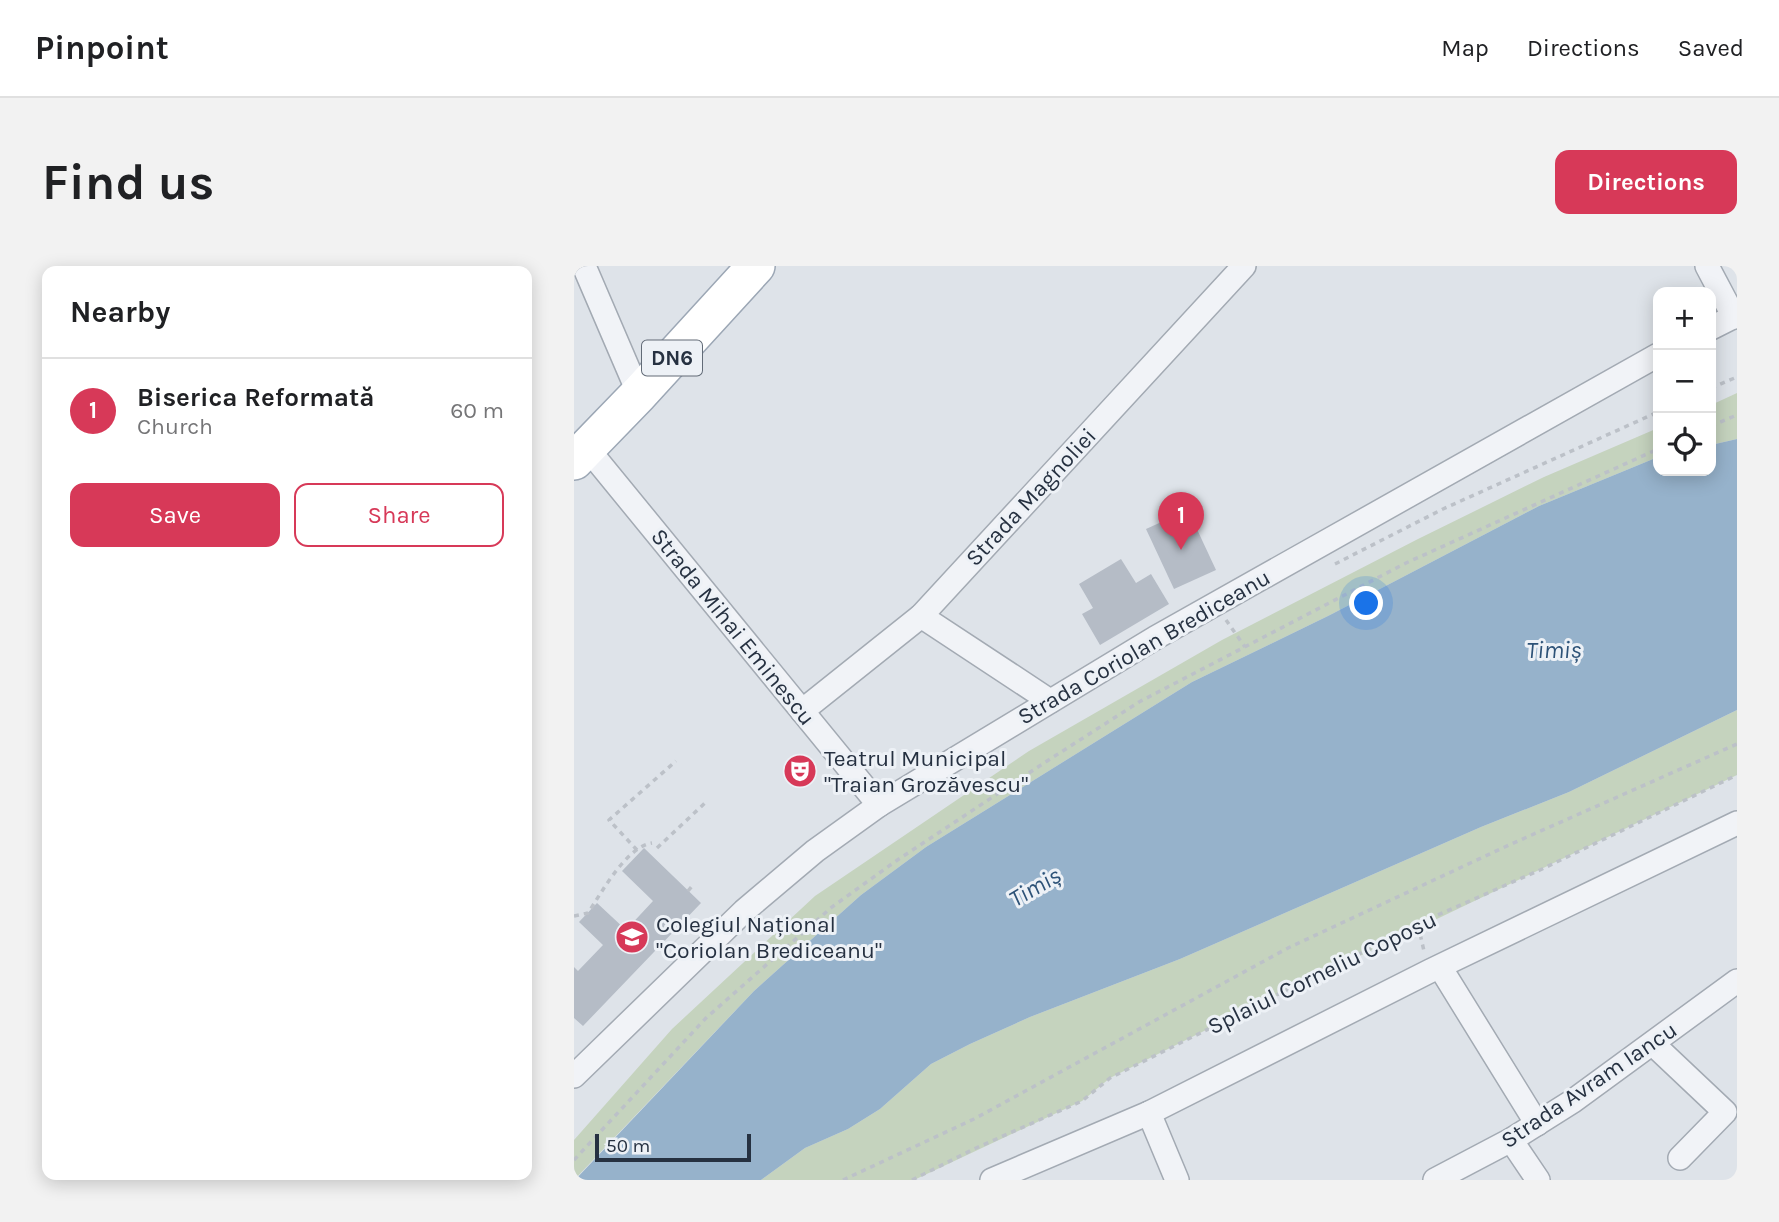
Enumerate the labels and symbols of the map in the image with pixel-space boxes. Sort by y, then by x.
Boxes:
road number: DN6 [642,340,702,376]
street label: Strada Magnoliei [960,422,1102,572]
pin: 1 [1158,492,1204,550]
street label: Strada Mihai Eminescu [645,523,821,731]
street label: Strada Coriolan Brediceanu [1013,564,1275,730]
your location [1349,586,1383,620]
water label: Timiș [1526,636,1582,664]
place label: Teatrul Municipal "Traian Grozăvescu" [824,745,1028,798]
theatre icon: Teatrul Municipal "Traian Grozăvescu" [781,752,819,790]
water label: Timiș [1004,861,1066,913]
street label: Splaiul Corneliu Coposu [1203,906,1441,1040]
place label: Colegiul Național "Coriolan Brediceanu" [656,911,882,964]
school or university icon: Colegiul Național "Coriolan Brediceanu" [613,918,651,956]
street label: Strada Avram Iancu [1496,1016,1682,1154]
scale bar [595,1131,751,1163]

